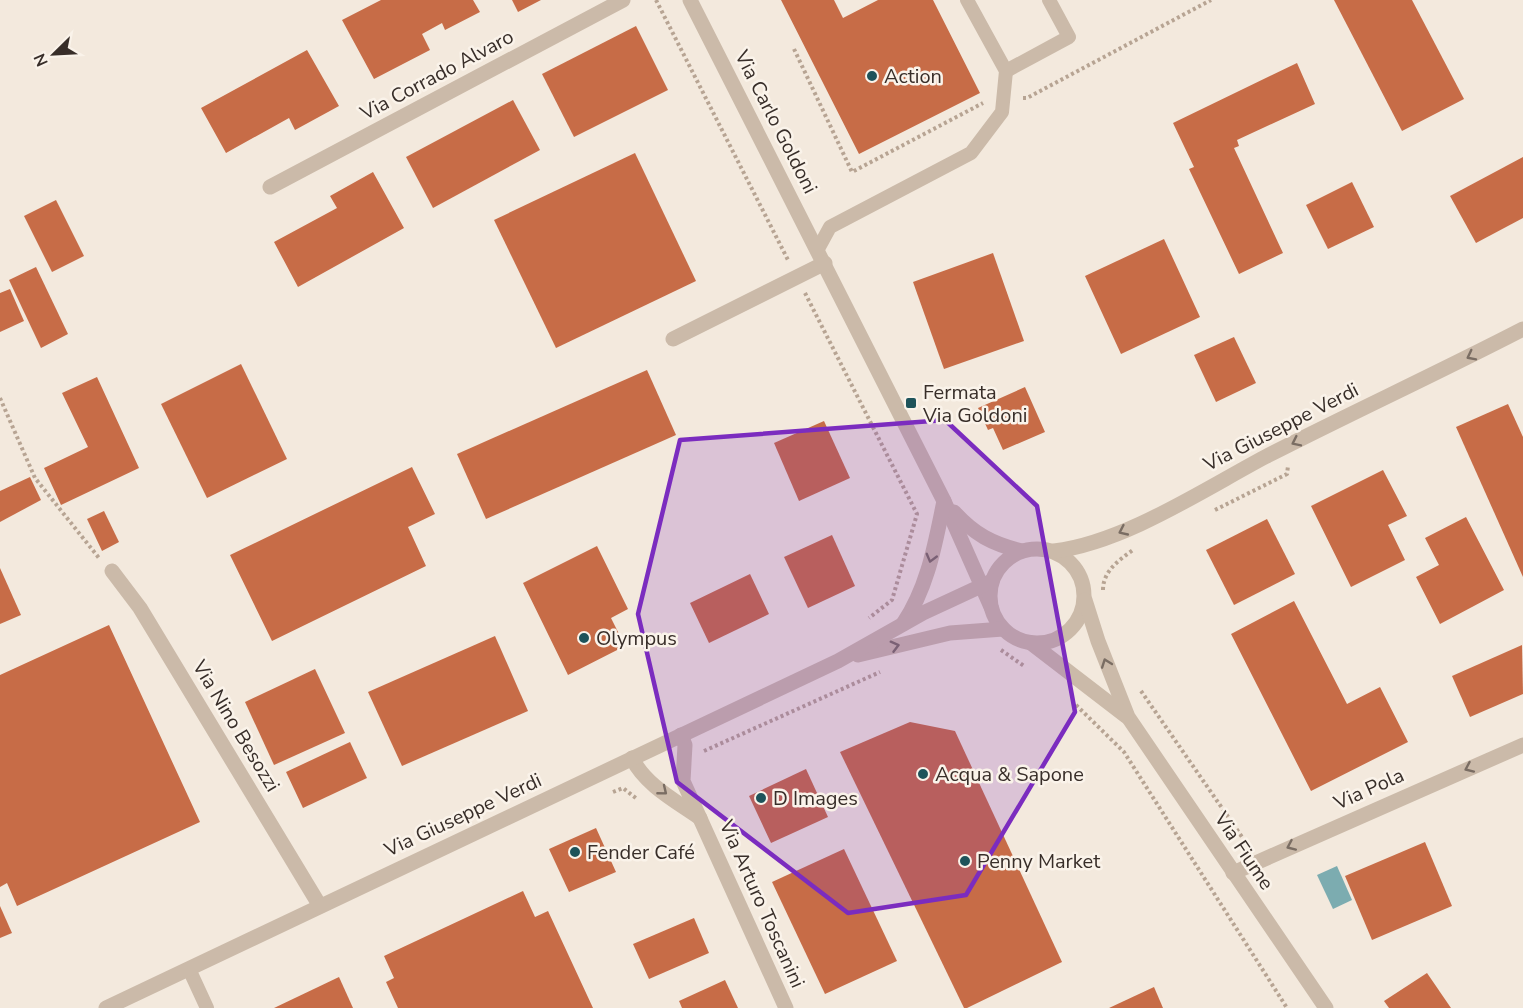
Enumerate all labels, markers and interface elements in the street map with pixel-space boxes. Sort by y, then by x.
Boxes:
street label: Via Corrado Alvaro [355,23,518,127]
north arrow [24,24,84,84]
street label: Via Carlo Goldoni [728,45,824,198]
text: N [29,50,54,70]
place label: Action [884,63,942,90]
marker: Action [865,69,879,83]
one-way arrow [1466,349,1477,360]
street label: Via Giuseppe Verdi [1198,376,1363,478]
place label: Fermata Via Goldoni [922,379,1027,429]
marker: Fermata Via Goldoni [904,396,918,410]
one-way arrow [1291,435,1302,446]
one-way arrow [1118,524,1129,536]
one-way arrow [926,553,939,563]
place label: Olympus [596,625,677,652]
marker: Olympus [577,631,591,645]
one-way arrow [889,641,899,653]
street label: Via Nino Besozzi [186,654,286,797]
one-way arrow [1100,658,1113,669]
place label: Acqua & Sapone [935,761,1084,788]
one-way arrow [1465,761,1476,773]
street label: Via Pola [1329,762,1408,817]
street label: Via Giuseppe Verdi [379,767,546,864]
marker: Acqua & Sapone [916,767,930,781]
one-way arrow [656,784,667,795]
place label: D Images [773,785,858,812]
marker: D Images [754,791,768,805]
street label: Via Fiume [1207,806,1280,895]
street label: Via Arturo Toscanini [712,815,811,992]
place label: Fender Café [587,839,695,866]
one-way arrow [1286,839,1297,851]
marker: Fender Café [568,845,582,859]
place label: Penny Market [977,848,1101,875]
marker: Penny Market [958,854,972,868]

